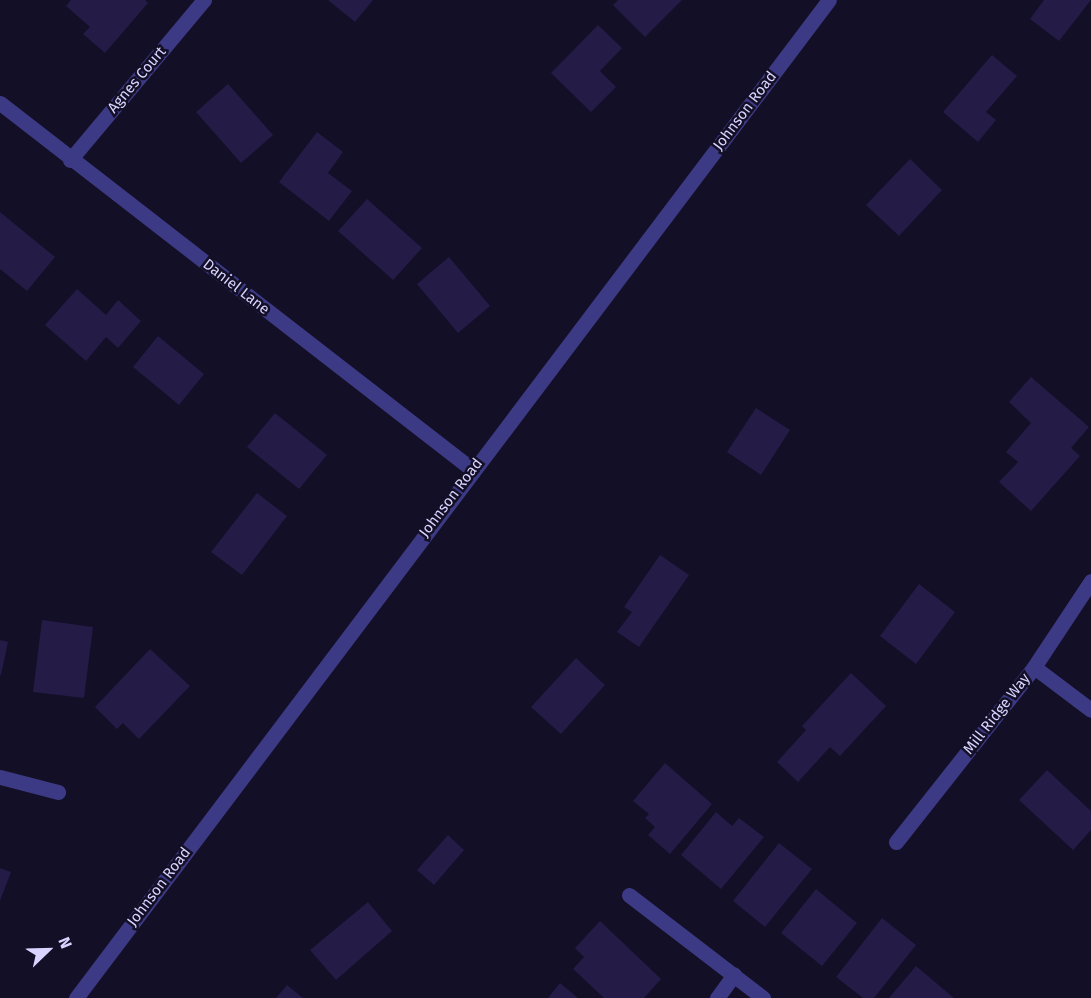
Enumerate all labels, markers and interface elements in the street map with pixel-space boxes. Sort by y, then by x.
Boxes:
street label: Agnes Court [104,43,170,117]
street label: Johnson Road [710,68,780,154]
street label: Daniel Lane [199,255,273,319]
street label: Johnson Road [416,455,486,541]
street label: Mill Ridge Way [960,670,1034,758]
street label: Johnson Road [124,844,194,930]
north arrow [18,920,78,980]
text: N [54,934,76,951]

